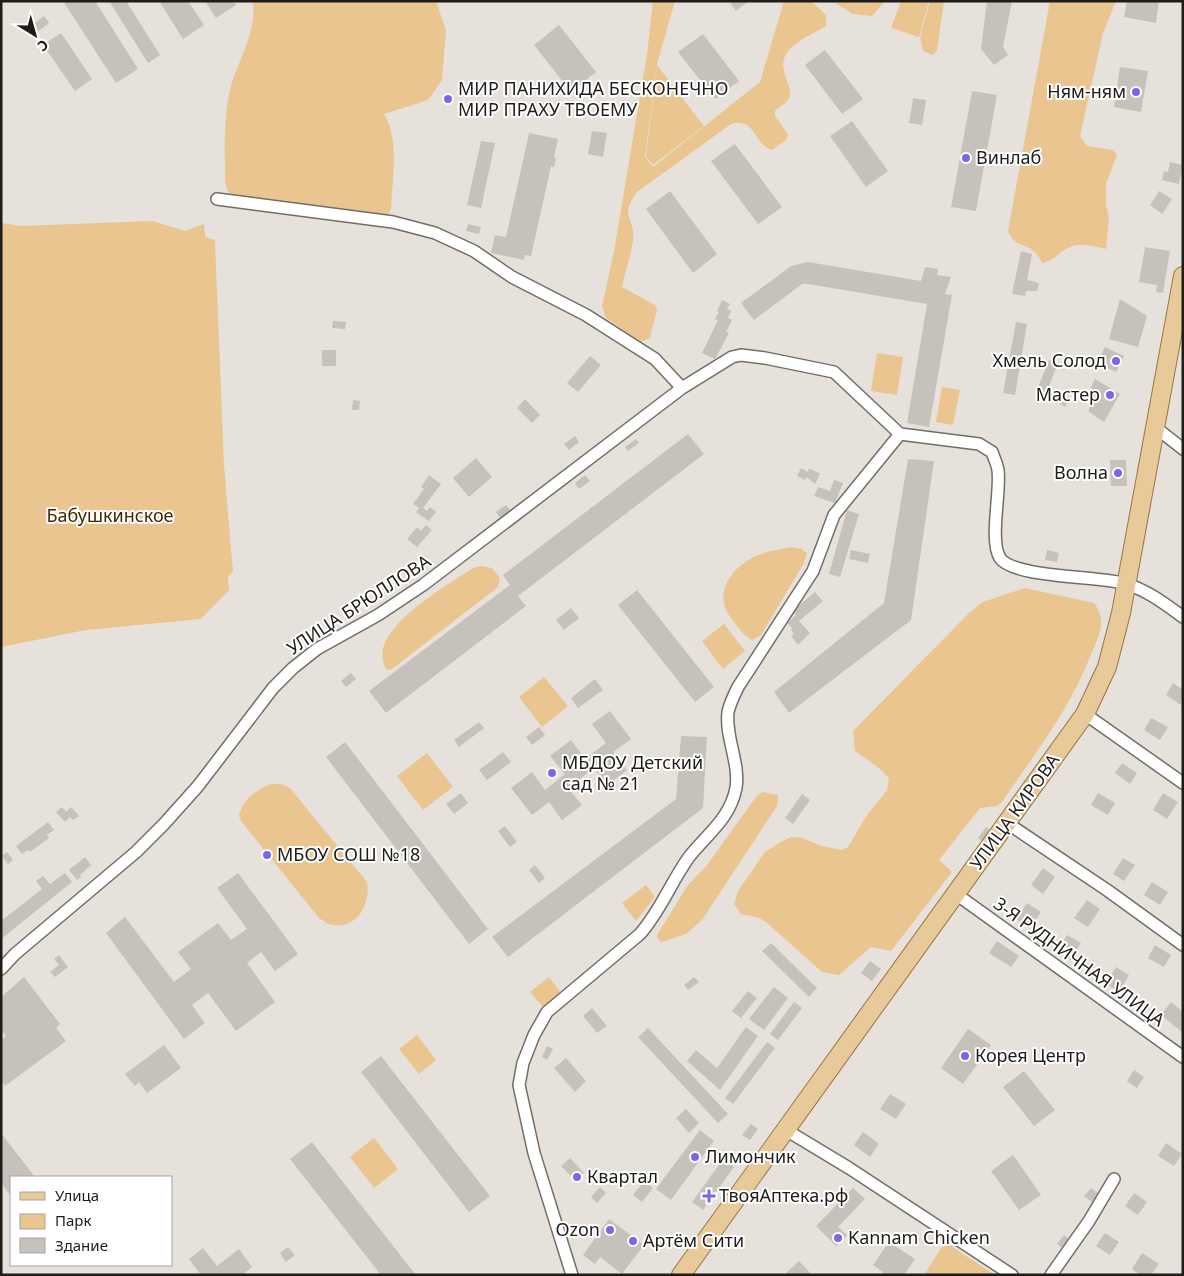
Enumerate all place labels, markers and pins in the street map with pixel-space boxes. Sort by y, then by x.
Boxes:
place label: МИР ПАНИХИДА БЕСКОНЕЧНО МИР ПРАХУ ТВОЕМУ [458,76,728,121]
place label: Ням-ням [1047,79,1126,103]
marker: Ням-ням [1130,86,1142,98]
marker: МИР ПАНИХИДА БЕСКОНЕЧНО МИР ПРАХУ ТВОЕМУ [442,93,454,105]
place label: Винлаб [976,145,1041,169]
marker: Винлаб [960,152,972,164]
place label: Хмель Солод [992,348,1106,372]
marker: Хмель Солод [1110,355,1122,367]
place label: Мастер [1036,382,1100,406]
marker: Мастер [1104,389,1116,401]
place label: Волна [1054,460,1108,484]
marker: Волна [1112,467,1124,479]
place label: МБДОУ Детский сад № 21 [562,750,703,795]
marker: МБДОУ Детский сад № 21 [546,767,558,779]
place label: МБОУ СОШ №18 [277,842,420,866]
marker: МБОУ СОШ №18 [261,849,273,861]
place label: Корея Центр [975,1043,1086,1067]
marker: Корея Центр [959,1050,971,1062]
place label: Лимончик [705,1144,796,1168]
marker: Лимончик [689,1151,701,1163]
place label: Квартал [587,1164,658,1188]
marker: Квартал [571,1171,583,1183]
place label: ТвояАптека.рф [719,1183,848,1207]
marker: ТвояАптека.рф [703,1190,715,1202]
place label: Ozon [555,1217,600,1241]
marker: Ozon [604,1224,616,1236]
place label: Kannam Chicken [848,1225,990,1249]
place label: Артём Сити [643,1228,744,1252]
marker: Kannam Chicken [832,1232,844,1244]
marker: Артём Сити [627,1235,639,1247]

